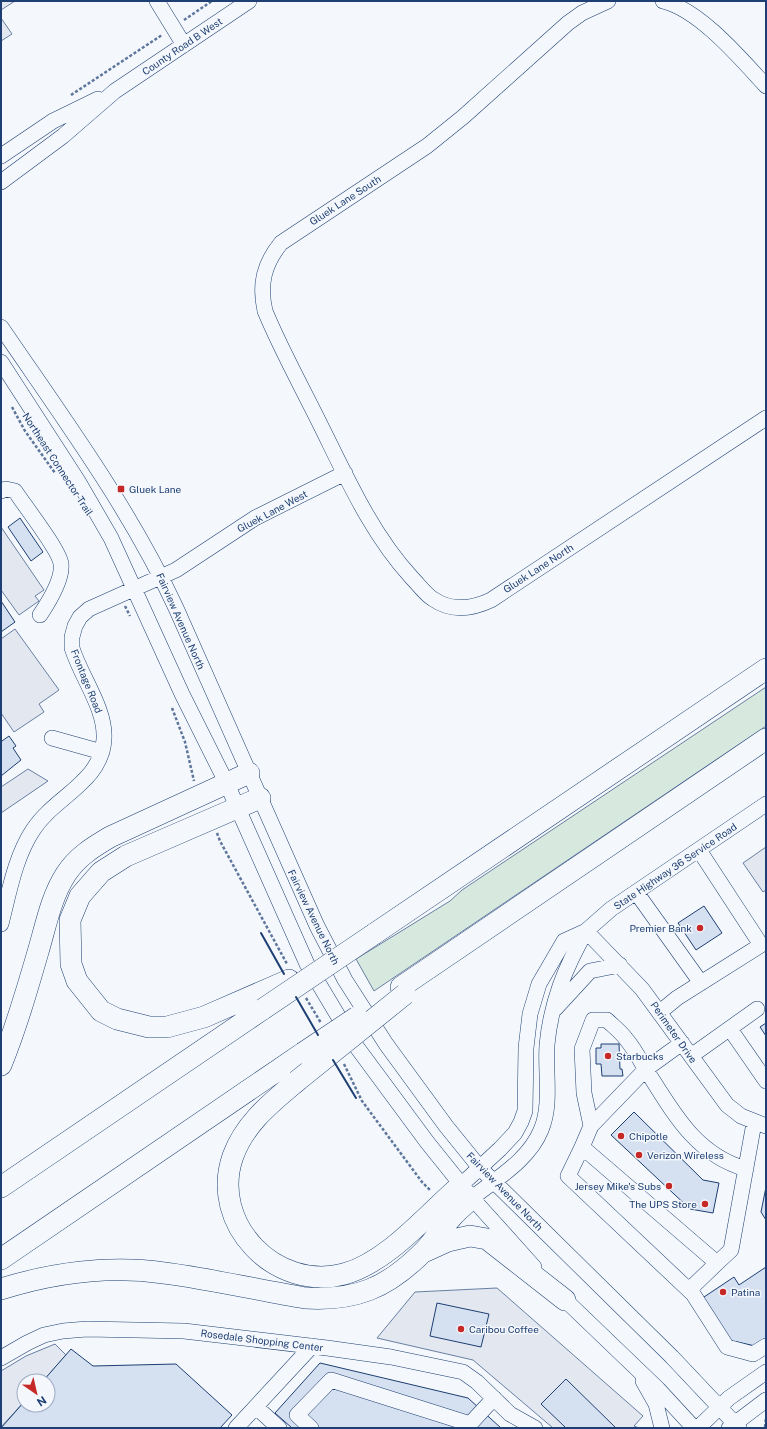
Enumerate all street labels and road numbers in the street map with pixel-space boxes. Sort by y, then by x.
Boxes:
street label: County Road B West [140,15,224,77]
street label: Gluek Lane South [307,172,383,227]
street label: Northeast Connector Trail [20,410,96,518]
street label: Gluek Lane West [235,487,309,535]
street label: Gluek Lane North [501,541,576,595]
street label: Fairview Avenue North [154,571,208,671]
street label: Frontage Road [69,647,105,715]
street label: State Highway 36 Service Road [611,820,739,912]
street label: Fairview Avenue North [286,867,342,967]
street label: Perimeter Drive [648,999,700,1065]
street label: Fairview Avenue North [464,1149,546,1233]
street label: Rosedale Shopping Center [200,1327,324,1354]

